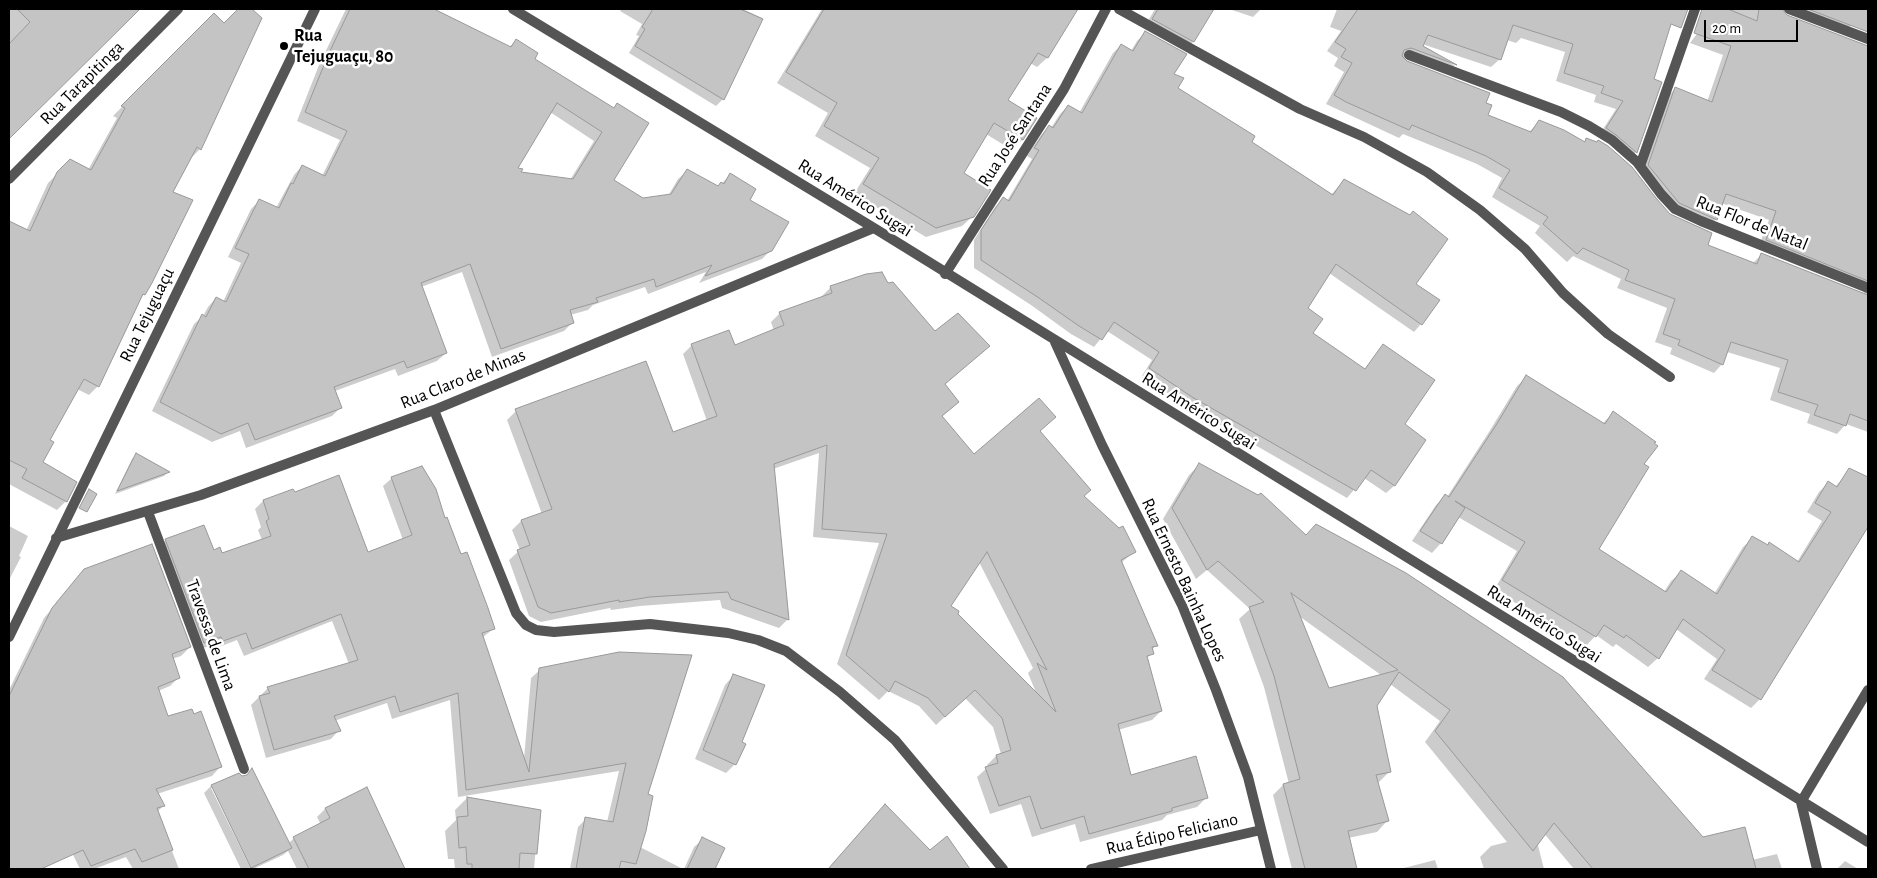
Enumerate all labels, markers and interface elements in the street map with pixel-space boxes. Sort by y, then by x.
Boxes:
scale bar [1707,10,1801,42]
text: 20 m [1712,21,1741,36]
place label: Rua Tejuguaçu, 80 [294,25,393,68]
street label: Rua Tarapitinga [36,37,128,129]
marker: Rua Tejuguaçu, 80 [278,40,290,52]
street label: Rua José Santana [974,79,1056,191]
street label: Rua Américo Sugai [794,154,916,242]
street label: Rua Flor de Natal [1693,191,1811,255]
street label: Rua Tejuguaçu [115,264,179,366]
street label: Rua Claro de Minas [397,344,529,414]
street label: Rua Américo Sugai [1138,367,1260,455]
street label: Rua Ernesto Bainha Lopes [1137,495,1231,665]
street label: Travessa de Lima [181,576,241,694]
street label: Rua Américo Sugai [1483,580,1605,668]
street label: Rua Édipo Feliciano [1104,808,1240,860]

